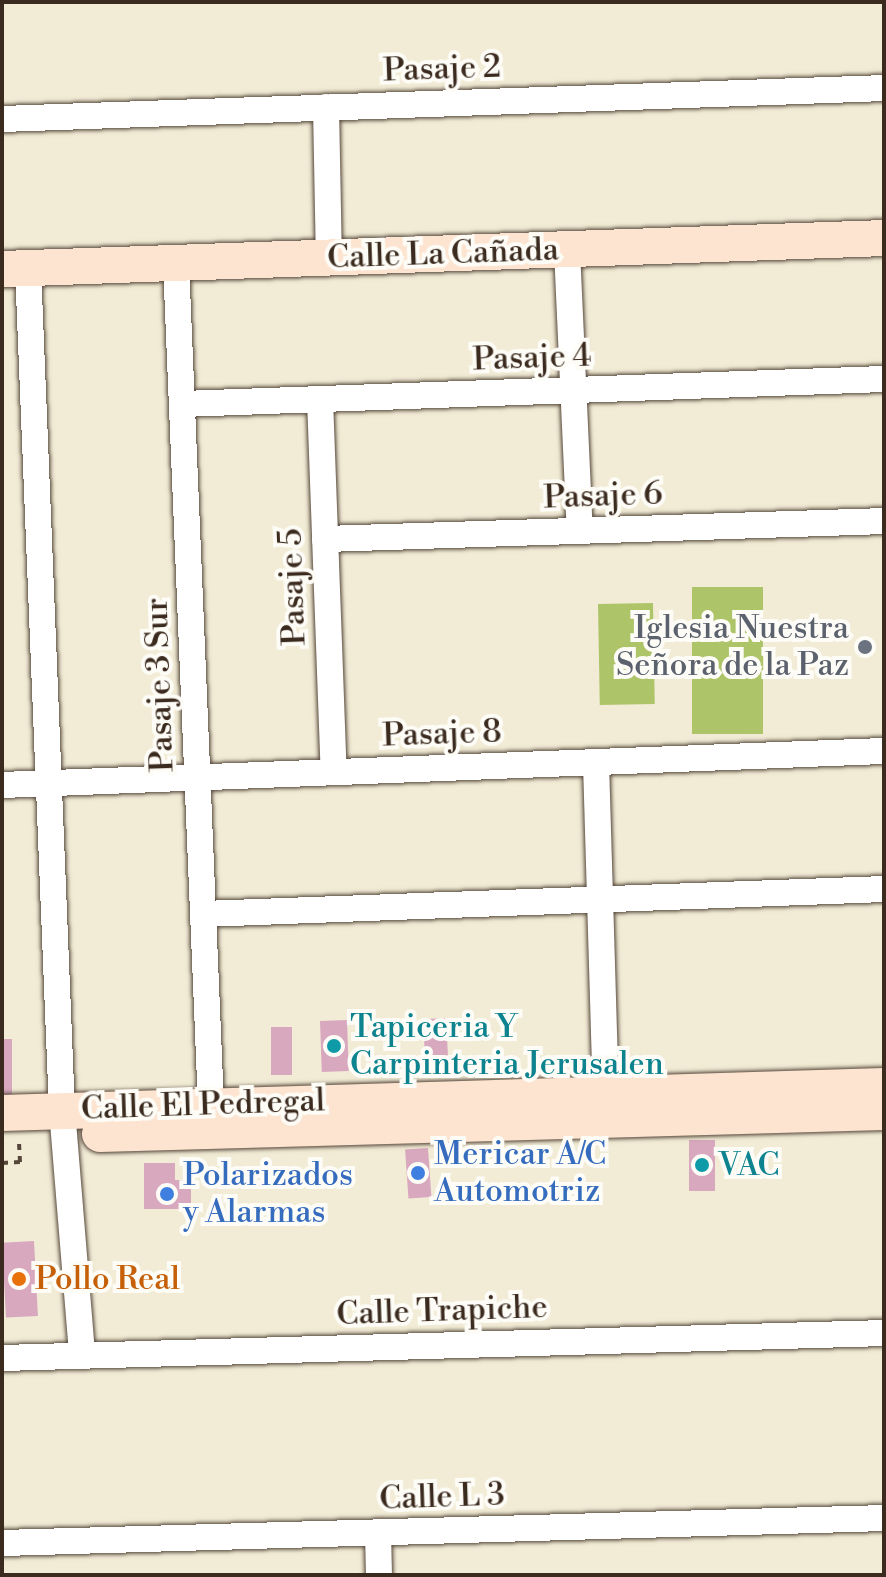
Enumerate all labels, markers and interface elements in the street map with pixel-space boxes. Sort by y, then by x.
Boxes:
street label: Pasaje 2 [382,48,502,90]
street label: Calle La Cañada [327,231,559,277]
street label: Pasaje 4 [472,337,592,379]
street label: Pasaje 6 [543,475,663,517]
street label: Pasaje 5 [272,528,314,646]
street label: Pasaje 3 Sur [138,597,182,773]
place label: Iglesia Nuestra Señora de la Paz [616,610,849,685]
marker: Iglesia Nuestra Señora de la Paz [856,638,874,656]
street label: Pasaje 8 [382,713,502,755]
place label: Tapiceria Y Carpinteria Jerusalen [350,1009,664,1084]
marker: Tapiceria Y Carpinteria Jerusalen [325,1037,343,1055]
street label: Calle El Pedregal [80,1082,326,1128]
place label: Mericar A/C Automotriz [434,1136,606,1211]
place label: VAC [718,1146,780,1184]
marker: VAC [693,1156,711,1174]
place label: Polarizados y Alarmas [183,1157,353,1232]
marker: Mericar A/C Automotriz [409,1164,427,1182]
marker: Polarizados y Alarmas [158,1185,176,1203]
place label: Pollo Real [35,1260,180,1298]
marker: Pollo Real [10,1270,28,1288]
street label: Calle Trapiche [336,1288,548,1334]
street label: Calle L 3 [379,1476,505,1518]

